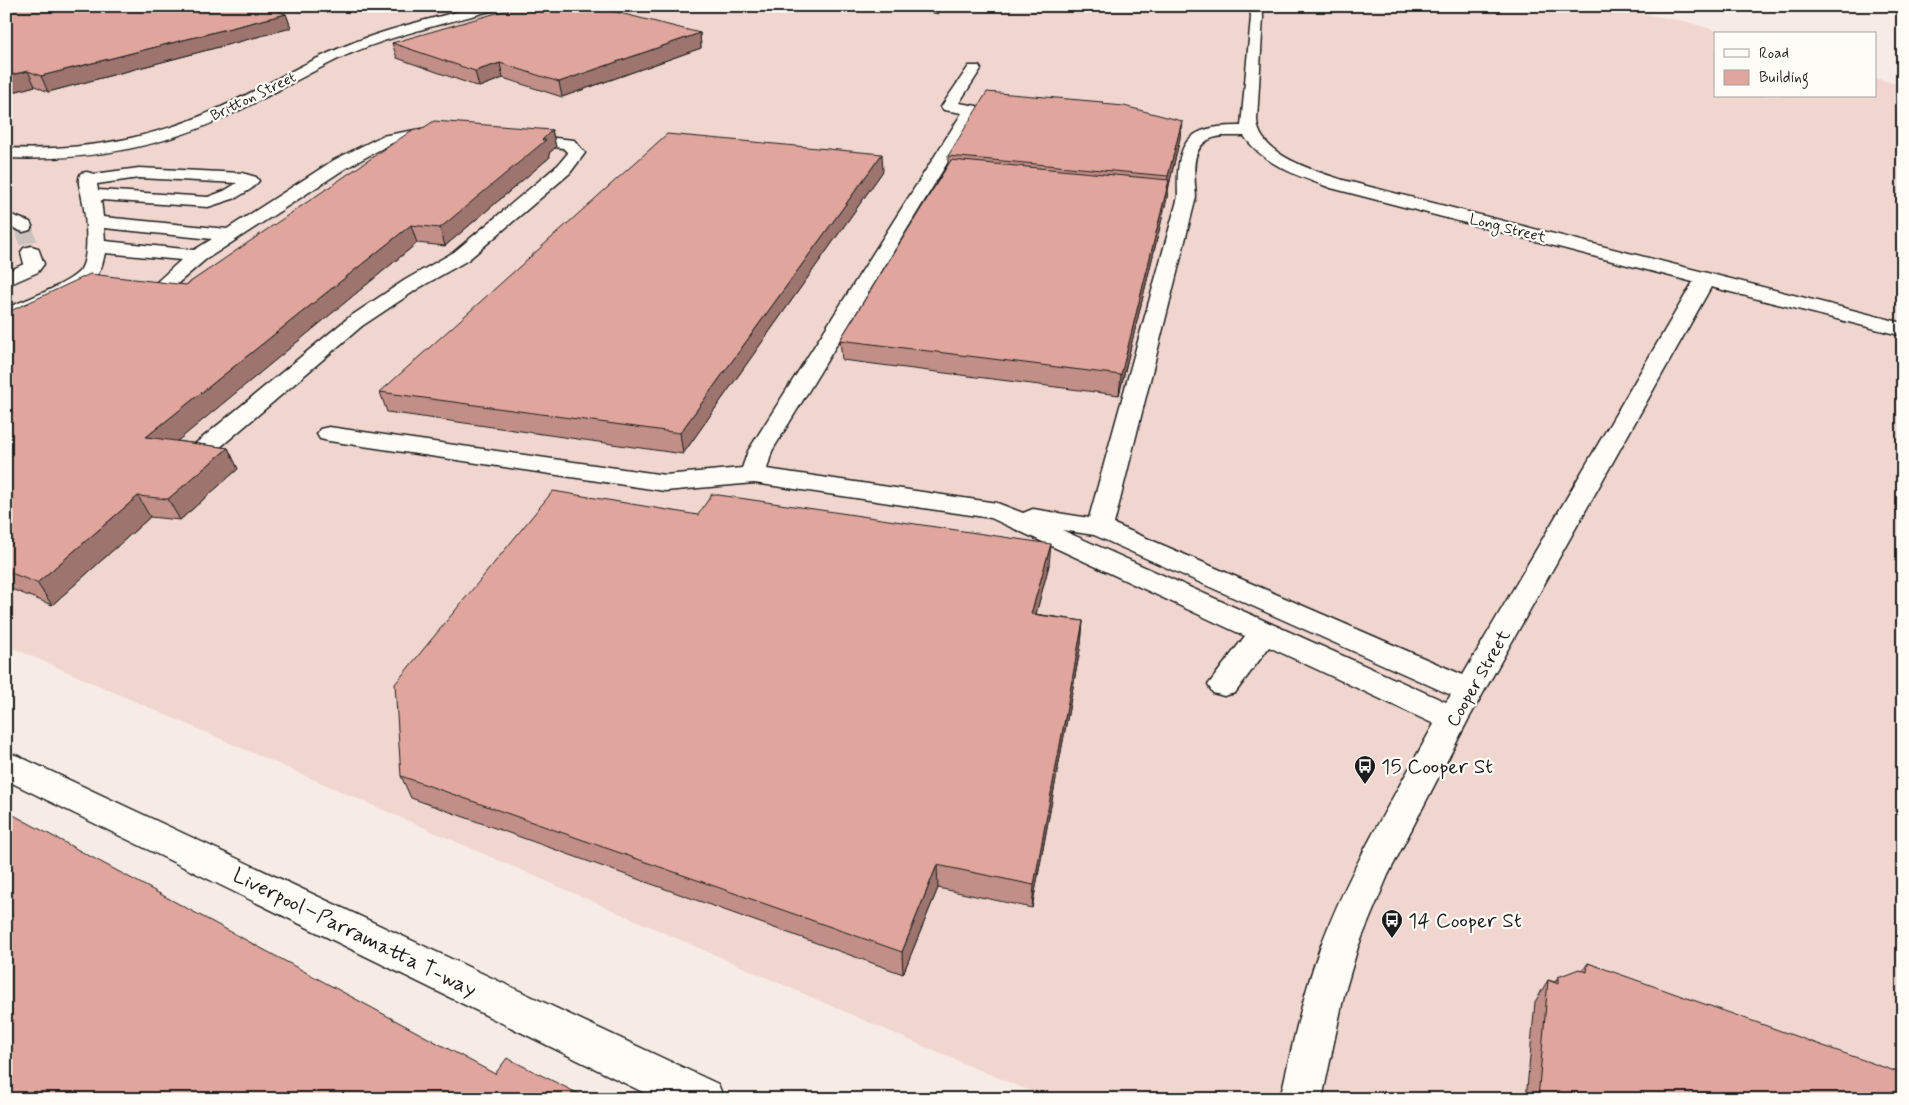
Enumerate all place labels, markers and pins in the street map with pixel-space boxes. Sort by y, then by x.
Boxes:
place label: 15 Cooper St [1381,753,1493,781]
bus stop icon: 15 Cooper St [1353,754,1377,785]
place label: 14 Cooper St [1408,907,1522,935]
bus stop icon: 14 Cooper St [1380,908,1404,939]

